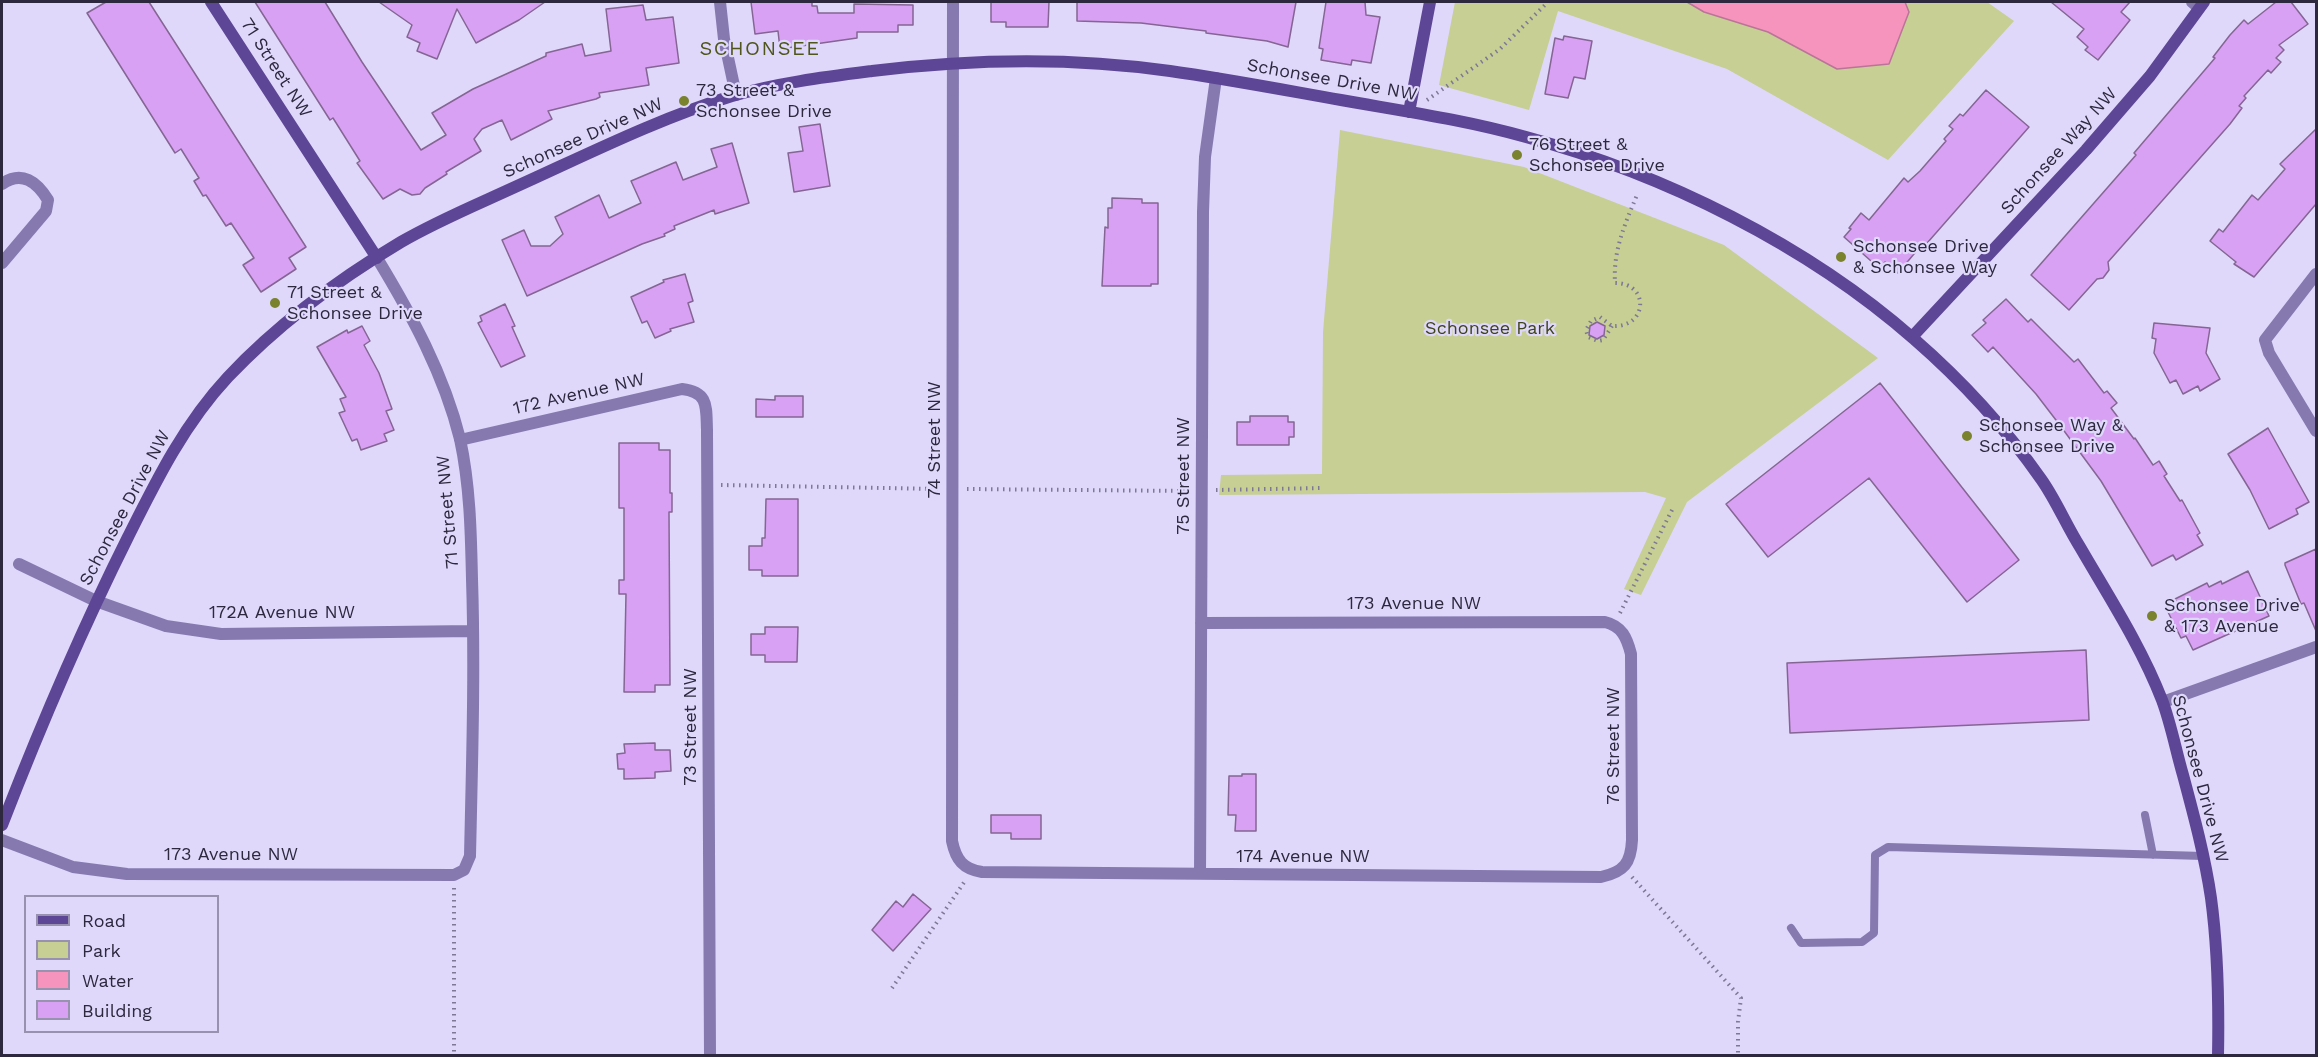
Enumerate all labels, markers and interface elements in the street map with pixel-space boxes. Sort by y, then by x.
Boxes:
street label: 71 Street NW [236,14,316,122]
district label: SCHONSEE [699,37,821,61]
street label: Schonsee Drive NW [1245,54,1419,106]
place label: 73 Street & Schonsee Drive [696,80,832,122]
street label: Schonsee Way NW [1996,83,2122,219]
street label: Schonsee Drive NW [500,93,666,183]
marker: 73 Street & Schonsee Drive [677,94,691,108]
place label: 76 Street & Schonsee Drive [1529,134,1665,176]
marker: 76 Street & Schonsee Drive [1510,148,1524,162]
place label: Schonsee Drive & Schonsee Way [1853,236,1997,278]
marker: Schonsee Drive & Schonsee Way [1834,250,1848,264]
place label: 71 Street & Schonsee Drive [287,282,423,324]
marker: 71 Street & Schonsee Drive [268,296,282,310]
park label: Schonsee Park [1425,318,1555,340]
street label: 172 Avenue NW [511,368,647,420]
street label: 74 Street NW [924,382,946,498]
place label: Schonsee Way & Schonsee Drive [1979,415,2123,458]
street label: 75 Street NW [1173,417,1195,535]
street label: Schonsee Drive NW [75,427,175,589]
marker: Schonsee Way & Schonsee Drive [1960,429,1974,443]
street label: 71 Street NW [432,454,464,570]
street label: 173 Avenue NW [1347,593,1481,615]
place label: Schonsee Drive & 173 Avenue [2164,595,2300,638]
street label: 172A Avenue NW [209,602,355,624]
marker: Schonsee Drive & 173 Avenue [2145,609,2159,623]
street label: 73 Street NW [680,668,702,786]
street label: 76 Street NW [1603,687,1625,805]
street label: Schonsee Drive NW [2167,693,2233,865]
street label: 173 Avenue NW [164,844,298,866]
street label: 174 Avenue NW [1236,846,1370,868]
legend [24,895,219,1033]
text: Road [82,910,126,931]
text: Park [82,940,121,961]
text: Water [82,970,134,991]
text: Building [82,1000,152,1021]

